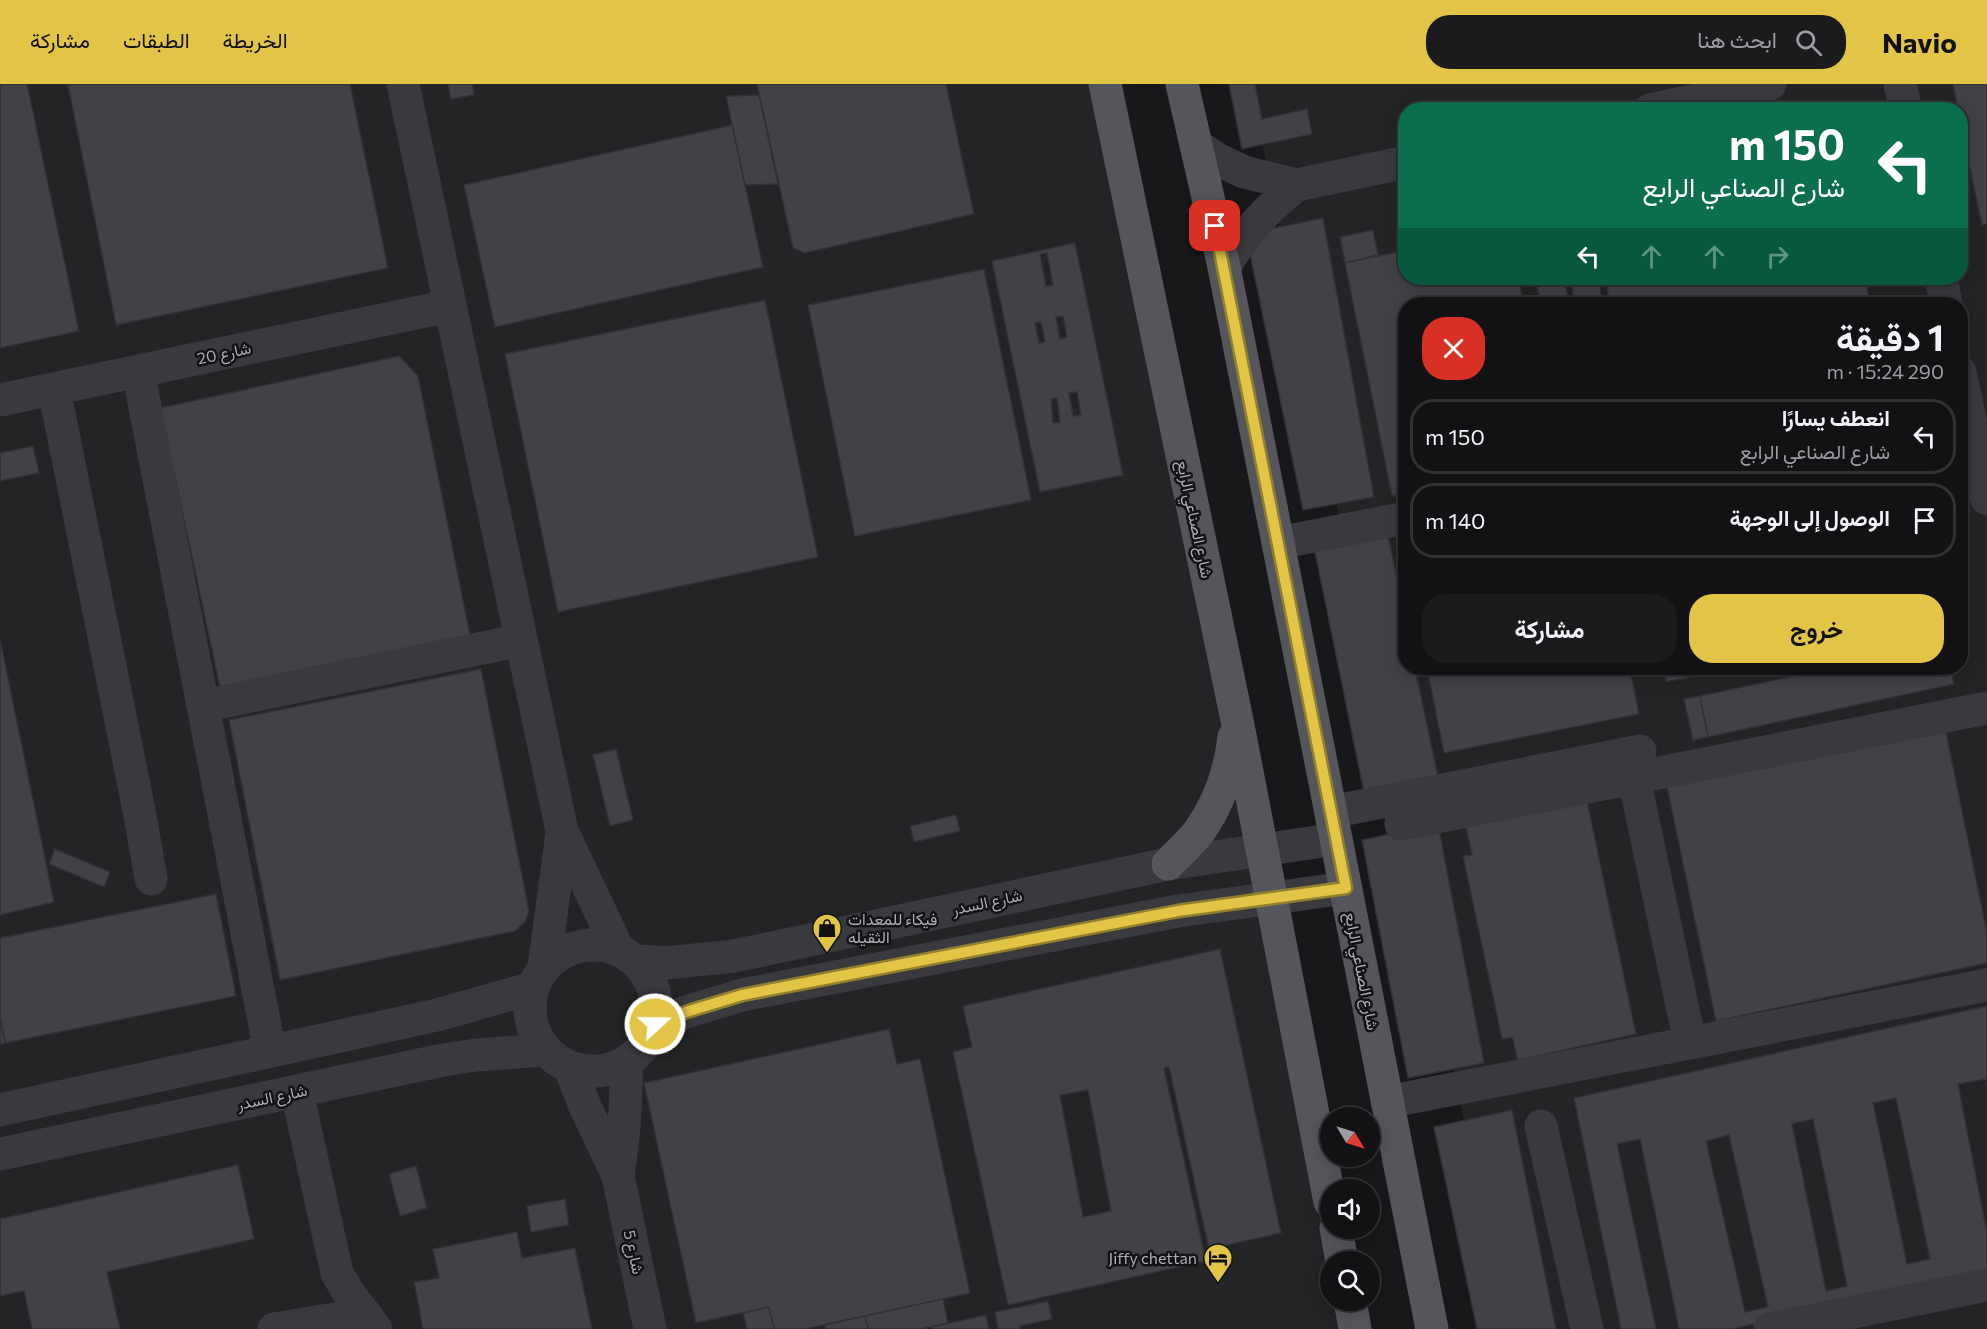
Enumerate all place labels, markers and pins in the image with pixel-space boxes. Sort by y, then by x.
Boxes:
pin [1189,200,1240,251]
place label: فيكاء للمعدات الثقيله [848,909,937,947]
shop icon: فيكاء للمعدات الثقيله [811,912,843,954]
hotel icon: Jiffy chettan [1202,1242,1234,1284]
place label: Jiffy chettan [1109,1248,1197,1267]

